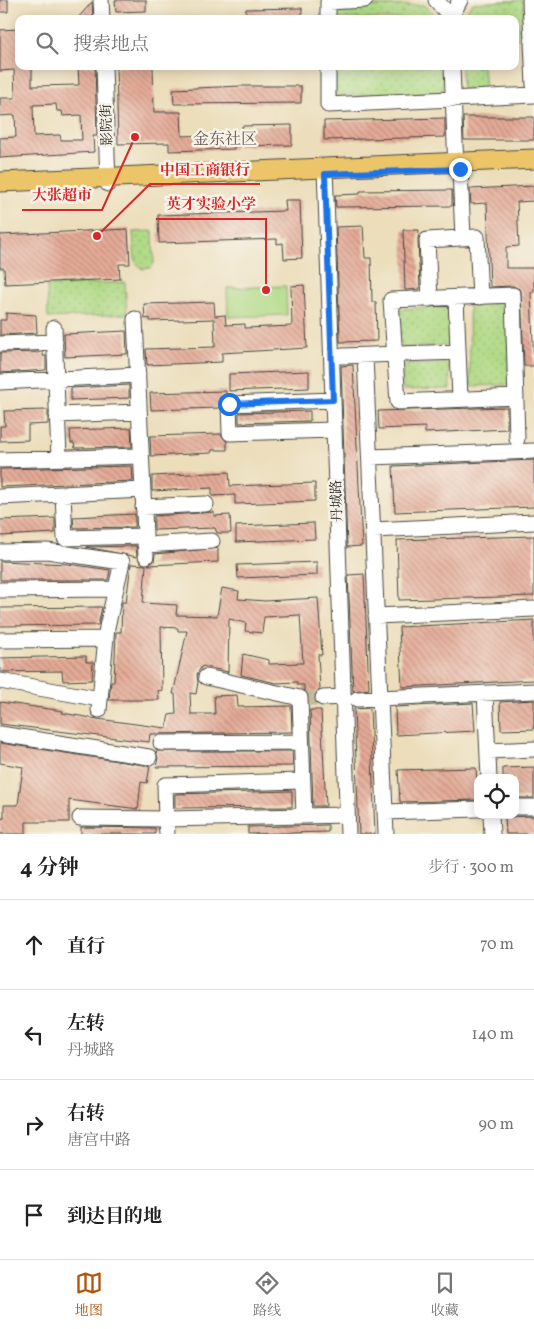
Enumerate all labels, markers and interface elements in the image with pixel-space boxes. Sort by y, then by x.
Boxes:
search box [15,15,519,70]
icon: search [33,29,61,57]
text: 搜索地点 [73,32,149,58]
street label: 影院街 [97,104,118,146]
district label: 金东社区 [193,129,257,151]
callout: 中国工商银行 [150,154,260,184]
route end [449,158,472,181]
text: 中国工商银行 [160,161,250,182]
callout: 大张超市 [22,180,102,210]
text: 大张超市 [32,186,92,207]
callout: 英才实验小学 [156,189,266,219]
text: 英才实验小学 [166,195,256,216]
route start [218,393,241,416]
street label: 丹城路 [327,480,348,522]
map controls [474,774,519,819]
button: locate [474,774,519,819]
text: 4 分钟 [20,854,79,883]
text: 步行 · 300 m [428,857,514,879]
icon: ahead [20,931,48,959]
text: 直行 [67,934,105,960]
text: 70 m [480,934,514,956]
text: 左转 [67,1011,105,1037]
icon: left [20,1021,48,1049]
text: 140 m [472,1024,514,1046]
text: 丹城路 [67,1040,115,1062]
text: 右转 [67,1101,105,1127]
icon: right [20,1111,48,1139]
text: 90 m [478,1114,514,1136]
text: 唐宫中路 [67,1130,131,1152]
icon: arrive [20,1201,48,1229]
text: 到达目的地 [67,1204,162,1230]
tab: 地图 [75,1269,103,1321]
tab: 路线 [253,1269,281,1321]
tab: 收藏 [431,1269,459,1321]

